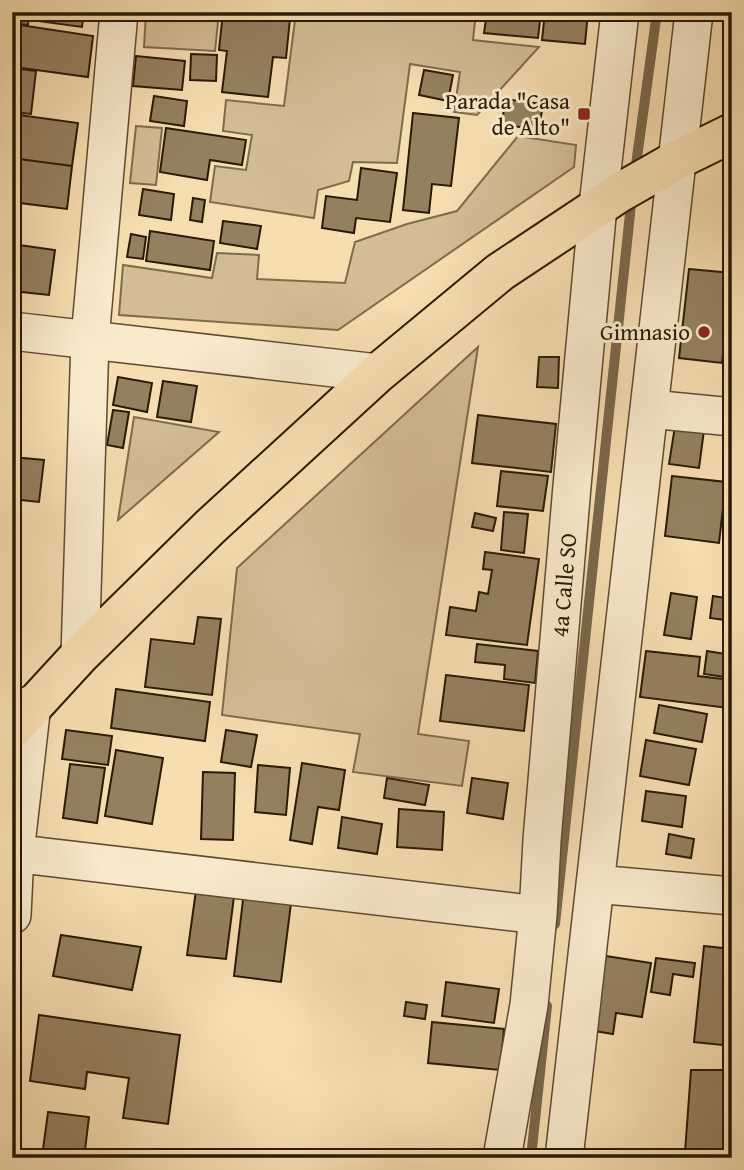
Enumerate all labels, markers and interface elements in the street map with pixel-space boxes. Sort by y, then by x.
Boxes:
place label: Parada "Casa de Alto" [445,84,570,143]
marker: Parada "Casa de Alto" [576,106,592,122]
place label: Gimnasio [600,315,690,348]
marker: Gimnasio [696,324,712,340]
street label: 4a Calle SO [543,532,584,638]

